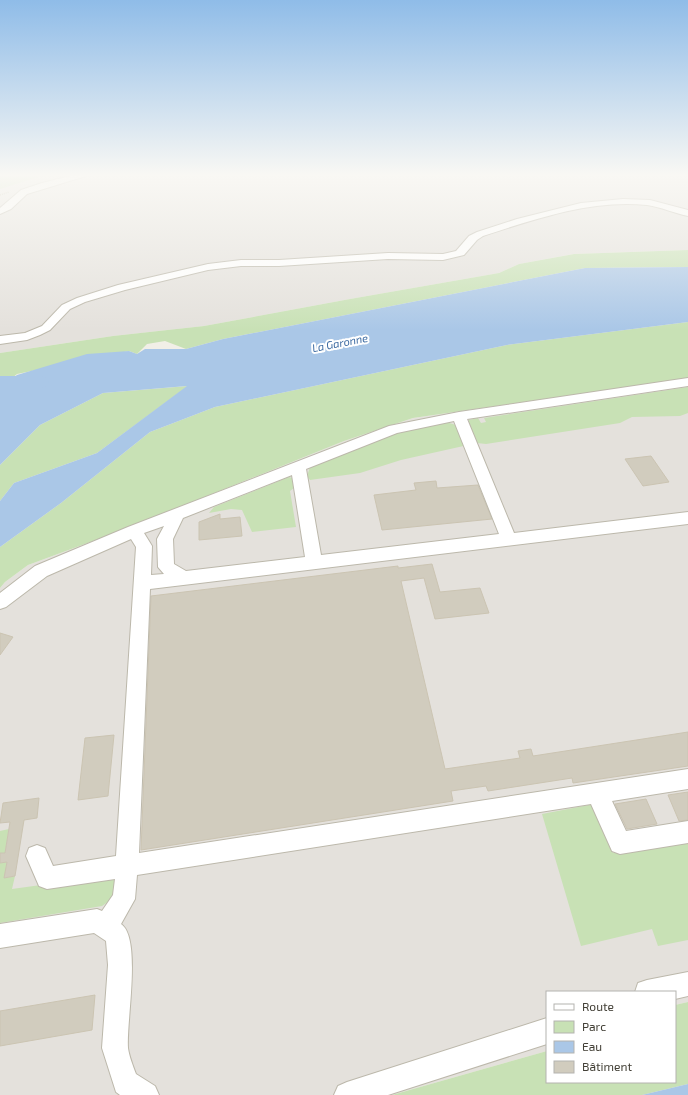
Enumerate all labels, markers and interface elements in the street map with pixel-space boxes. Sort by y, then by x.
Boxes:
water label: La Garonne [311,331,369,354]
legend [546,991,676,1083]
text: Route [582,999,614,1013]
text: Parc [582,1019,606,1033]
text: Eau [582,1039,602,1053]
text: Bâtiment [582,1059,633,1073]

